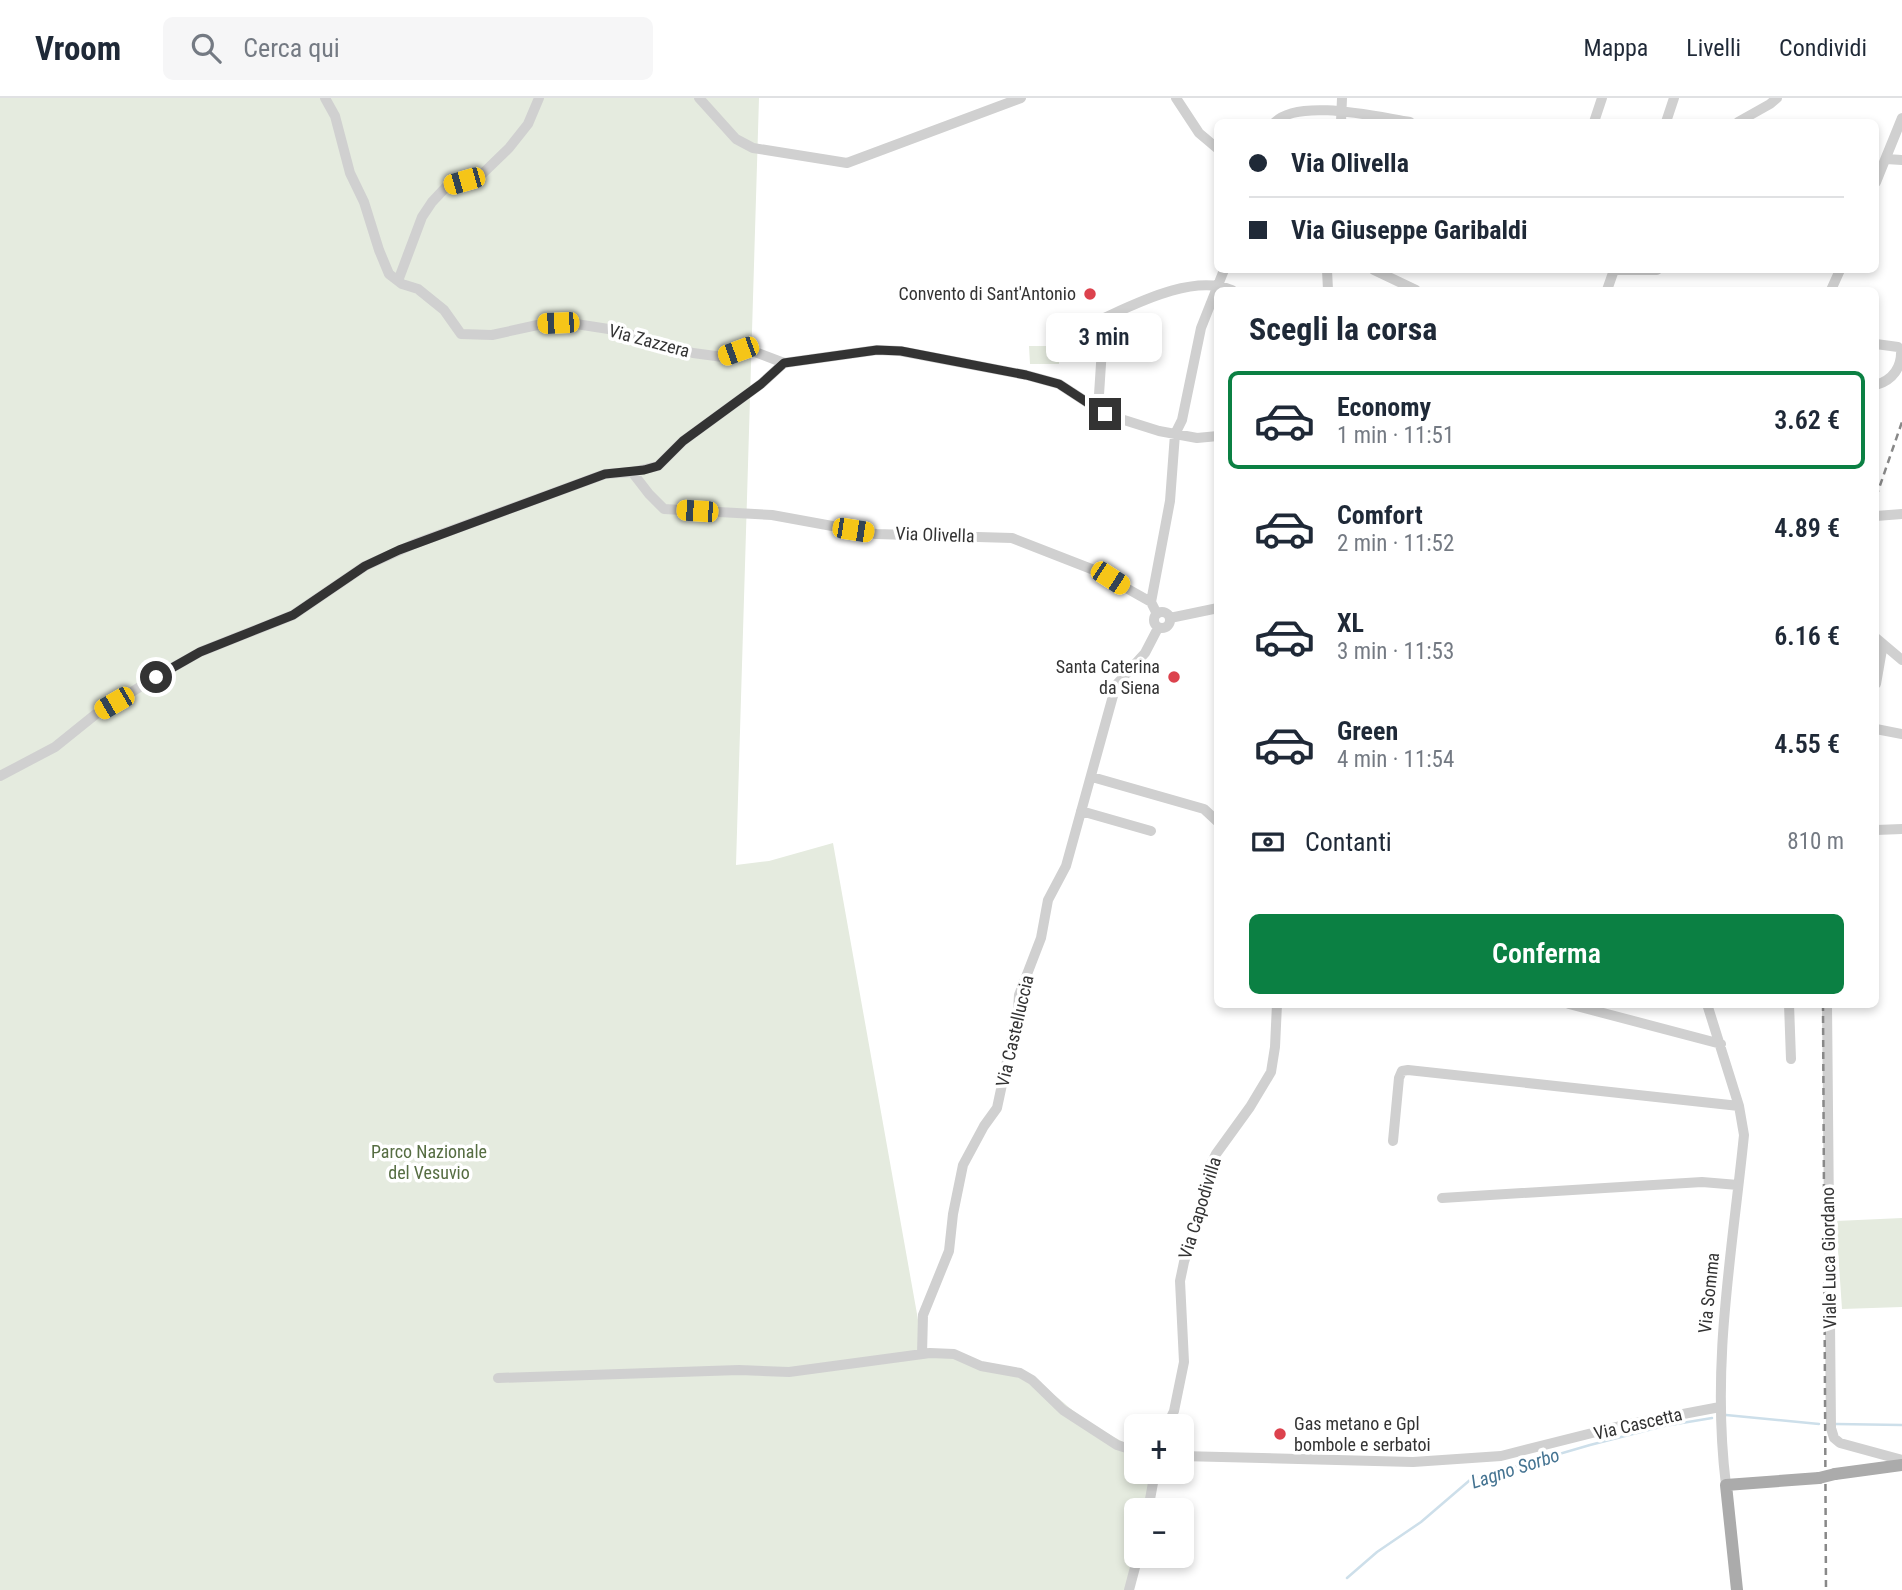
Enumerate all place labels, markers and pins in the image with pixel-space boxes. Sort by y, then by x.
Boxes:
place label: Convento di Sant'Antonio [899,283,1076,304]
marker: Convento di Sant'Antonio [1082,286,1098,302]
place label: Santa Caterina da Siena [1056,656,1160,698]
marker: Santa Caterina da Siena [1166,669,1182,685]
place label: Gas metano e Gpl bombole e serbatoi [1294,1413,1431,1455]
marker: Gas metano e Gpl bombole e serbatoi [1272,1426,1288,1442]

